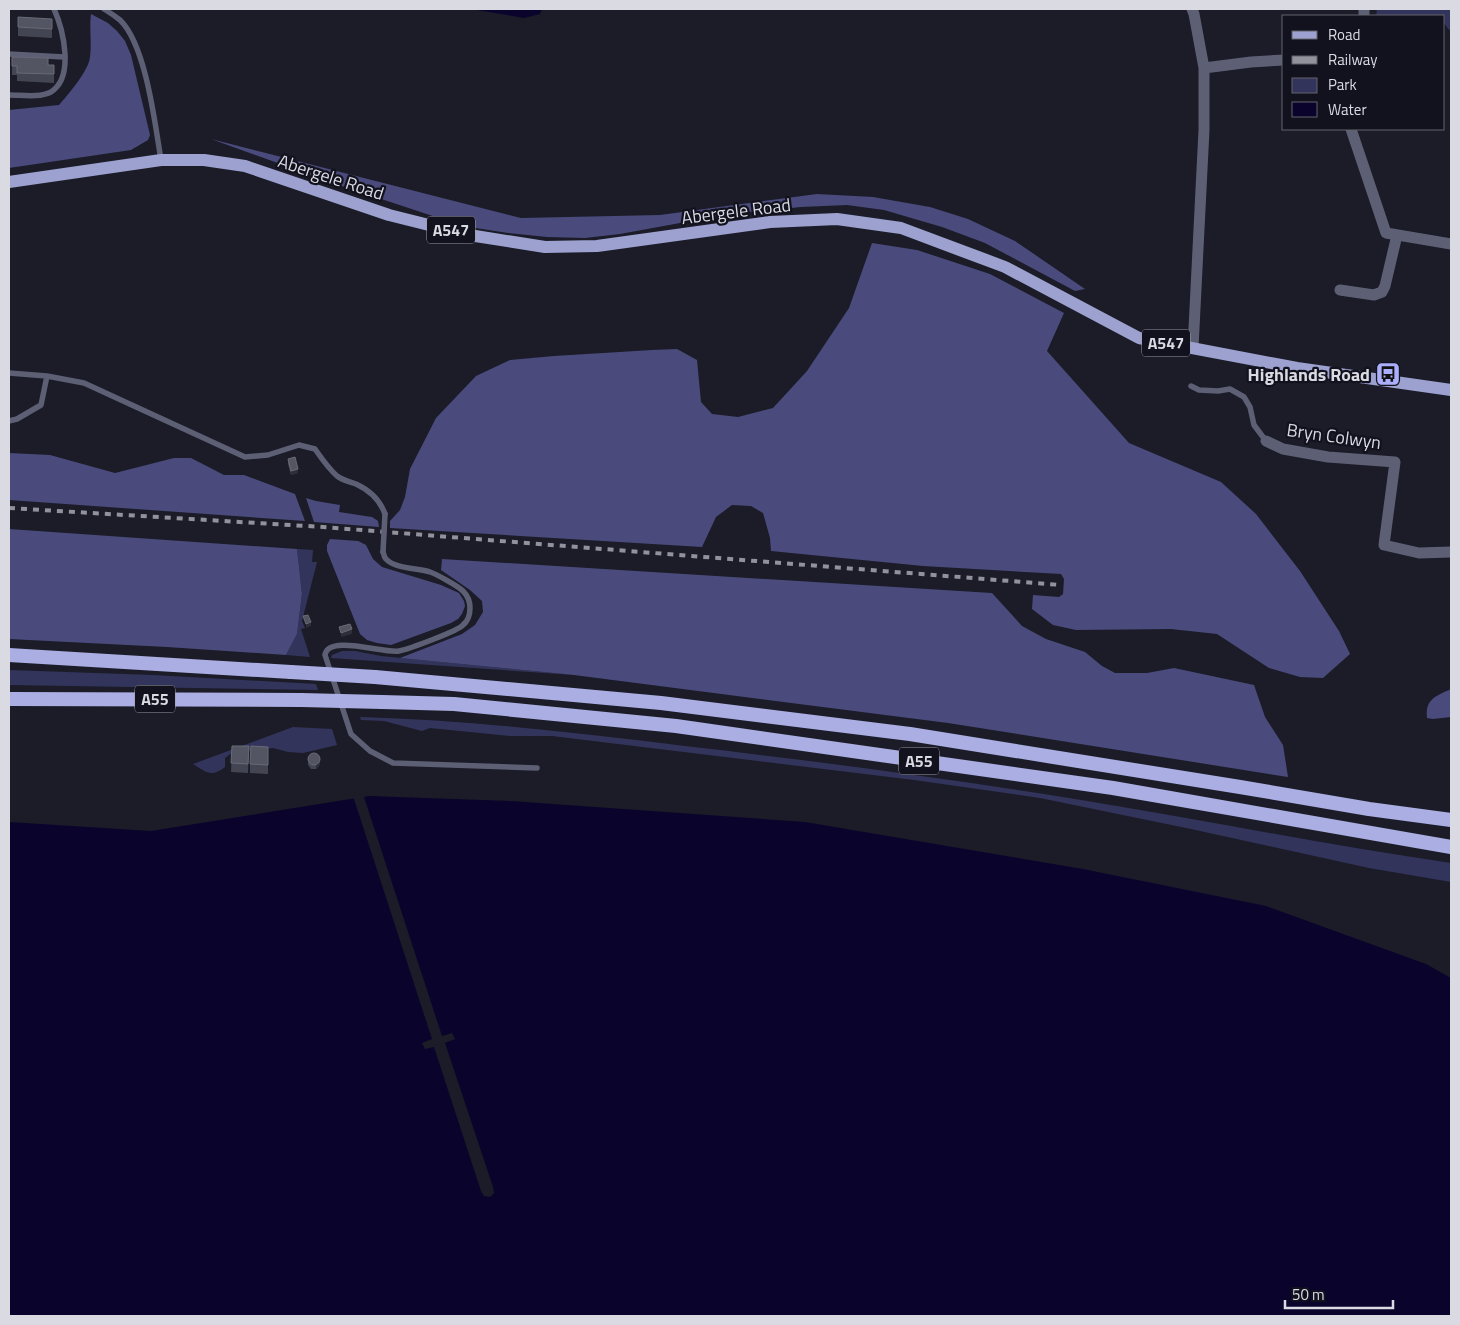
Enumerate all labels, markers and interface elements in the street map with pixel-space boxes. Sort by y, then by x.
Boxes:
legend [1282,15,1445,130]
text: Road [1328,23,1360,46]
text: Railway [1328,48,1378,71]
text: Park [1328,73,1357,96]
text: Water [1328,98,1367,121]
street label: Abergele Road [275,147,387,207]
street label: Abergele Road [680,191,792,231]
road number: A547 [427,216,475,244]
road number: A547 [1142,329,1190,356]
place label: Highlands Road [1248,361,1370,388]
bus stop icon: Highlands Road [1375,361,1401,387]
street label: Bryn Colwyn [1285,416,1383,456]
road number: A55 [135,686,175,712]
road number: A55 [899,748,939,774]
scale bar [1285,1278,1392,1310]
text: 50 m [1292,1283,1325,1306]

